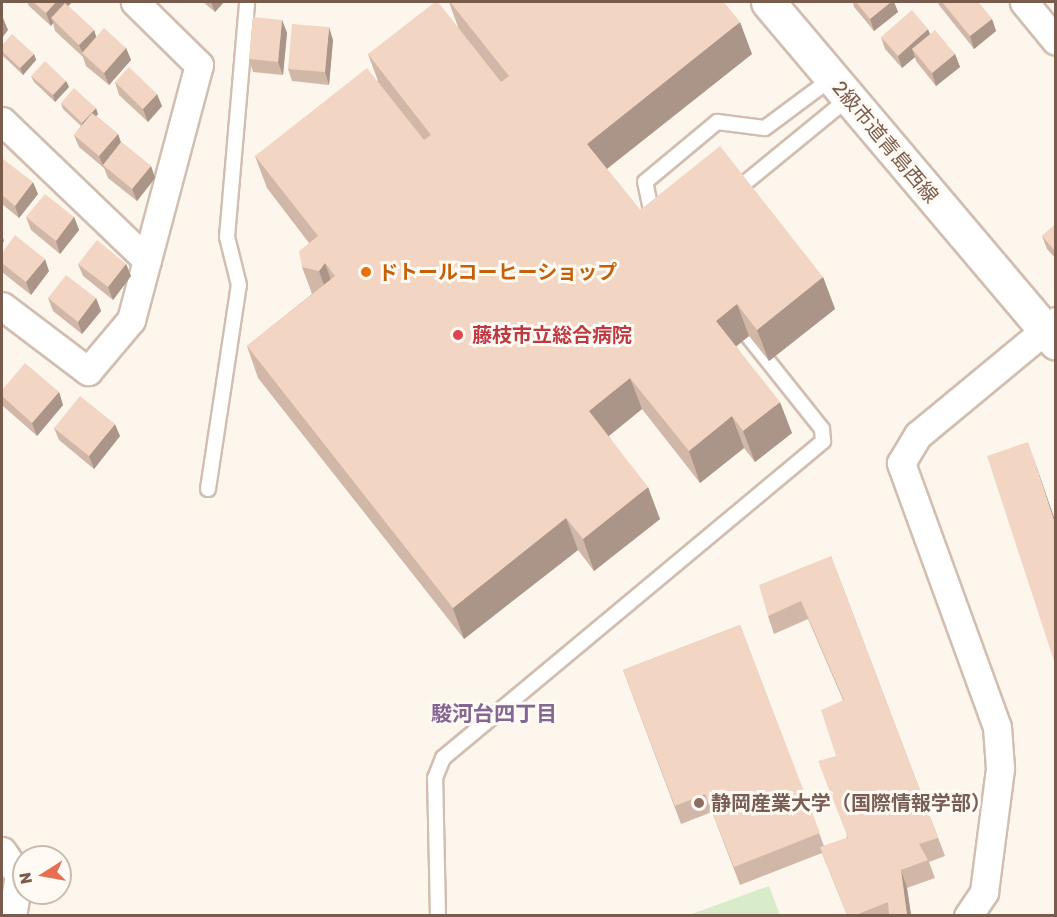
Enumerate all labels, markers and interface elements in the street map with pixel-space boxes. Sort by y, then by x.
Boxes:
street label: 2級市道青島西線 [827,76,943,208]
place label: ドトールコーヒーショップ [378,260,618,284]
marker: ドトールコーヒーショップ [359,265,373,279]
place label: 藤枝市立総合病院 [472,323,632,347]
marker: 藤枝市立総合病院 [449,326,467,344]
district label: 駿河台四丁目 [431,701,557,727]
place label: 静岡産業大学（国際情報学部） [711,791,991,815]
marker: 静岡産業大学（国際情報学部） [692,796,706,810]
north arrow [12,845,72,905]
text: N [15,871,36,886]

